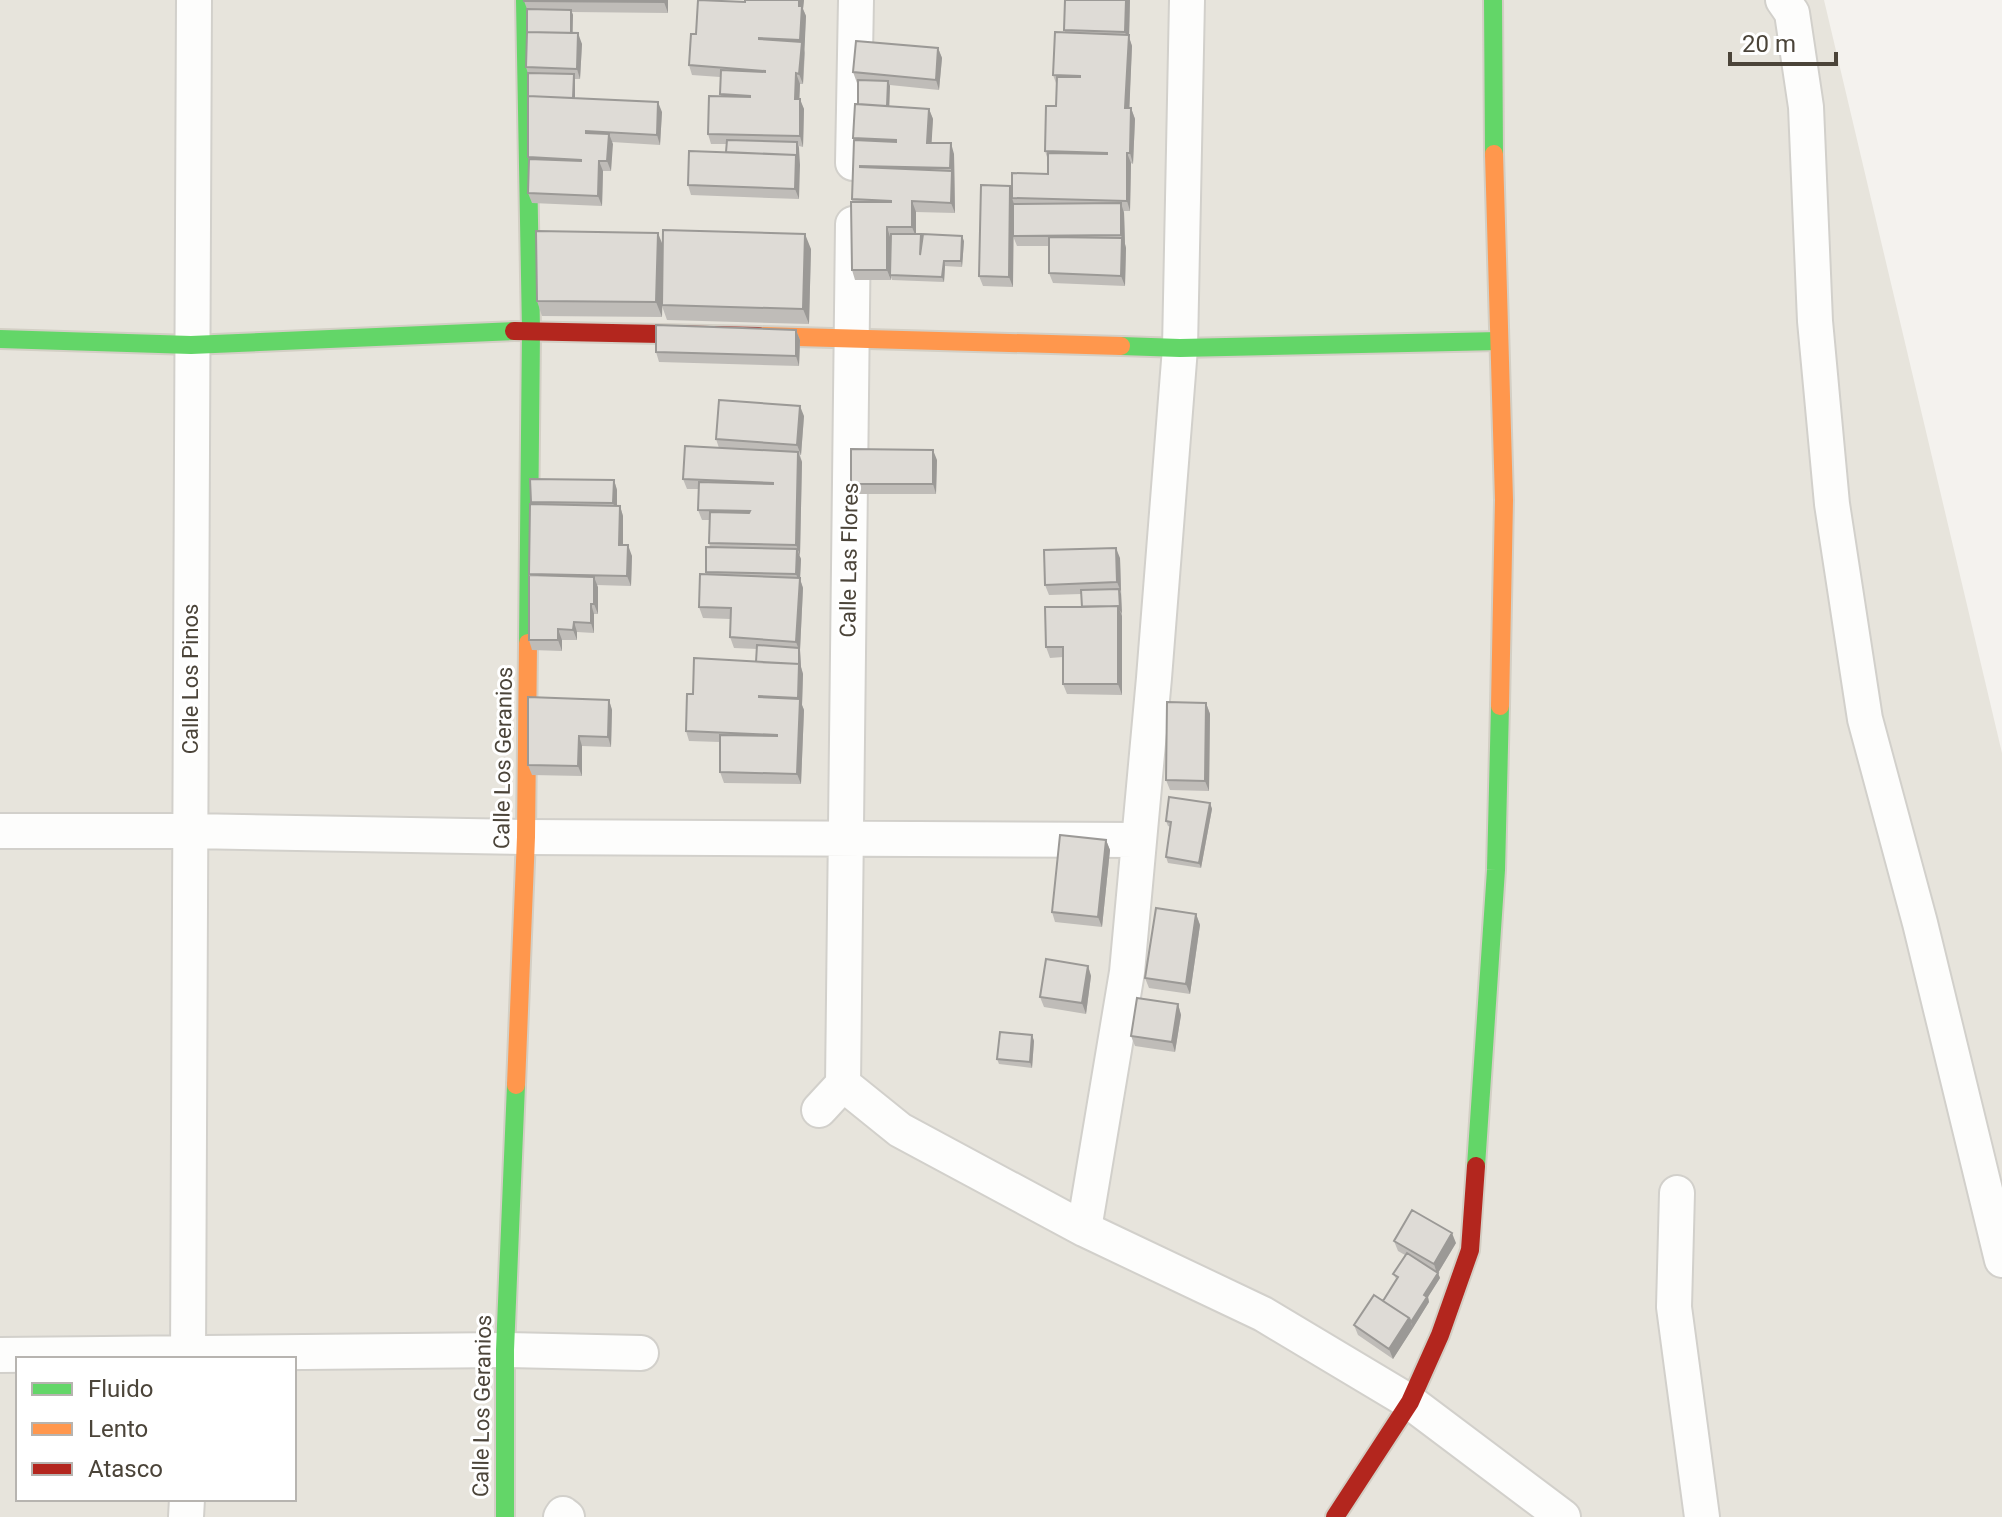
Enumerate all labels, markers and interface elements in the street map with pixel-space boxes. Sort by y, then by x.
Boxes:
scale bar [1730,16,1836,66]
text: 20 m [1742,30,1796,58]
street label: Calle Las Flores [835,482,863,638]
street label: Calle Los Pinos [178,604,203,754]
street label: Calle Los Geranios [489,667,517,849]
street label: Calle Los Geranios [468,1315,496,1497]
legend [16,1357,296,1501]
text: Fluido [88,1375,153,1403]
text: Lento [88,1415,148,1443]
text: Atasco [88,1455,163,1483]

